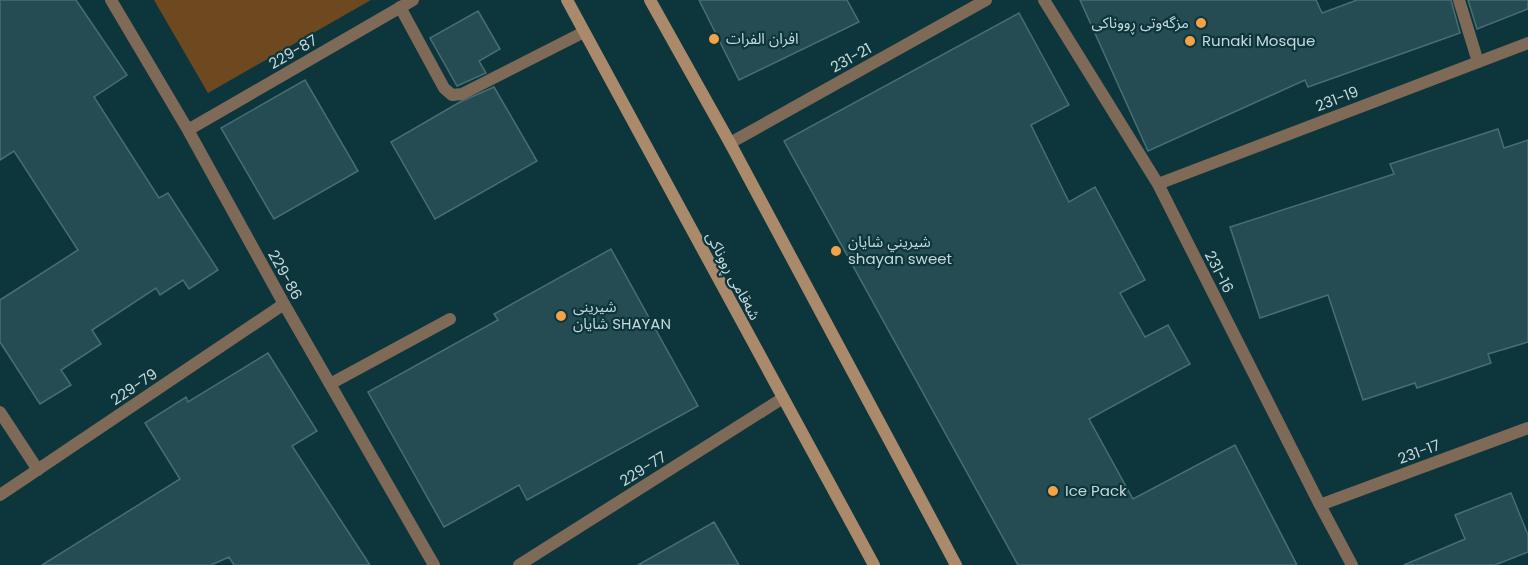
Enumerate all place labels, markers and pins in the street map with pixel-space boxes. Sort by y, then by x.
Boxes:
place label: مزگەوتی ڕووناکی [1092,12,1189,35]
marker: مزگەوتی ڕووناکی [1194,16,1208,30]
place label: افران الفرات [726,28,799,49]
place label: Runaki Mosque [1202,30,1315,51]
marker: افران الفرات [707,32,721,46]
marker: Runaki Mosque [1183,34,1197,48]
place label: شيريني شايان shayan sweet [848,231,952,269]
marker: شيريني شايان shayan sweet [829,244,843,258]
place label: شيرينى شايان SHAYAN [573,296,671,334]
marker: شيرينى شايان SHAYAN [554,309,568,323]
place label: Ice Pack [1065,480,1127,501]
marker: Ice Pack [1046,484,1060,498]

